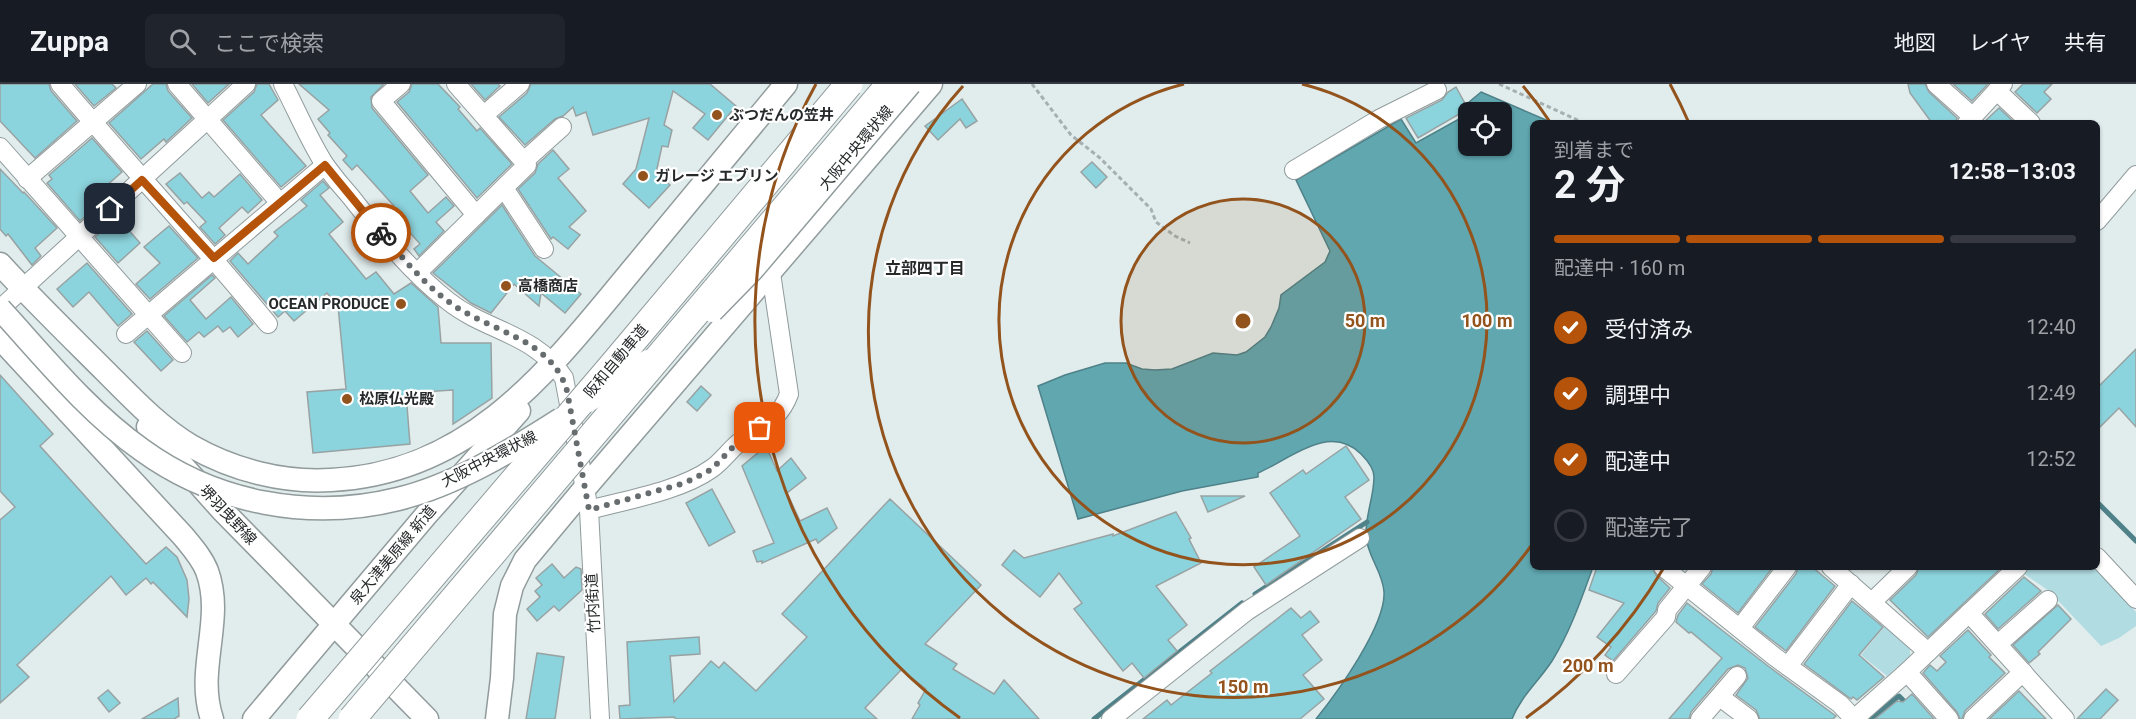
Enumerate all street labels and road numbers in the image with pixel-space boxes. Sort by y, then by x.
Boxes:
street label: 大阪中央環状線 [815,102,897,194]
street label: 阪和自動車道 [580,321,652,401]
street label: 大阪中央環状線 [438,427,540,491]
street label: 堺羽曳野線 [196,481,260,549]
street label: 泉大津美原線 新道 [346,502,440,608]
street label: 竹内街道 [582,573,604,633]

